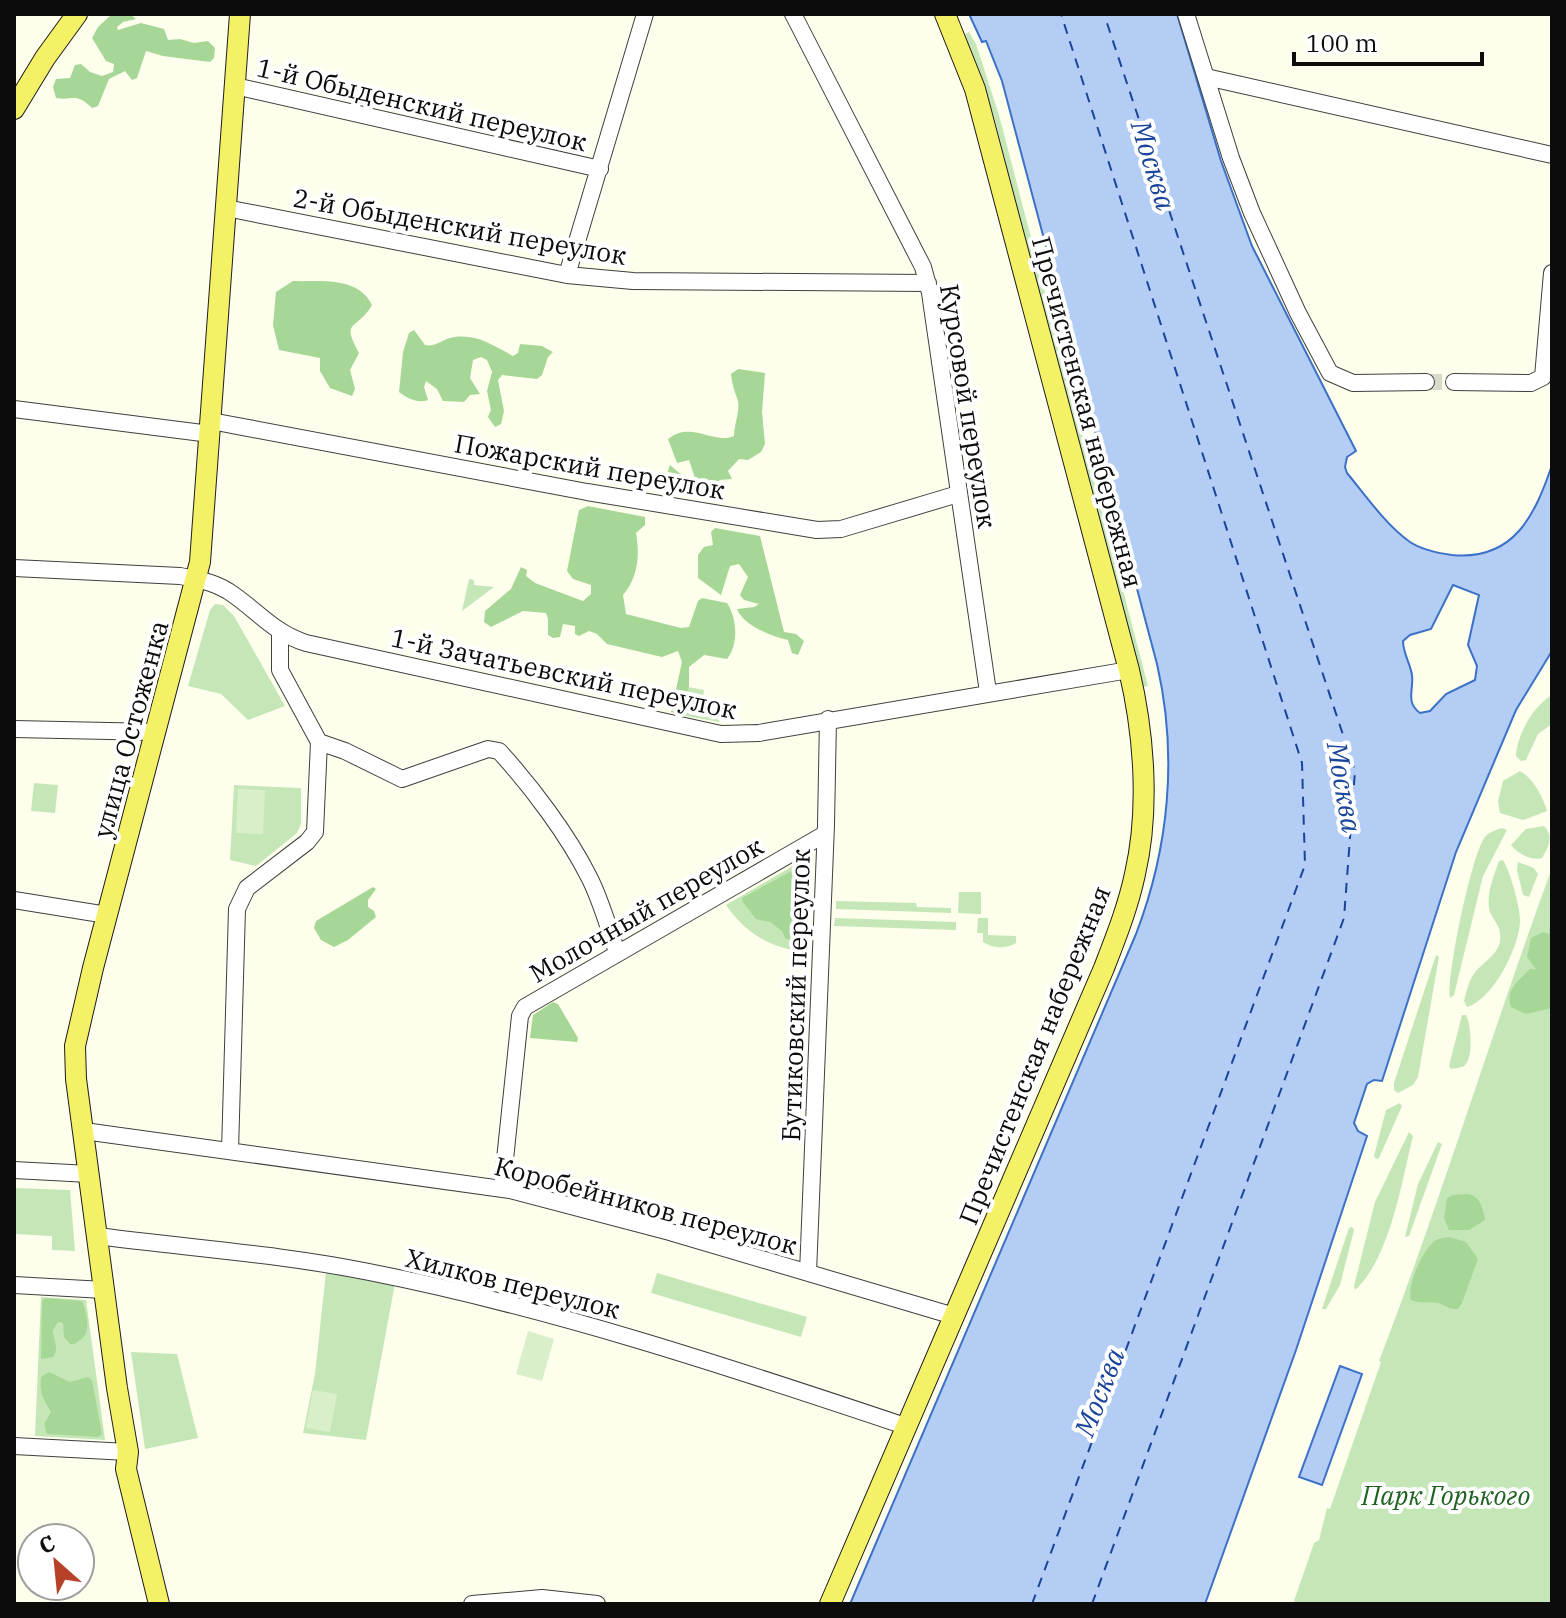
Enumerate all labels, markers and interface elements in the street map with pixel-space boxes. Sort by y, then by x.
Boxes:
scale bar [1294,16,1482,66]
text: 100 m [1306,27,1378,59]
street label: 1-й Обыденский переулок [254,49,590,159]
water label: Москва [1123,115,1185,214]
street label: 2-й Обыденский переулок [291,180,629,272]
street label: Пречистенская набережная [1025,233,1151,591]
street label: Курсовой переулок [933,282,1005,530]
street label: Пожарский переулок [452,425,728,507]
street label: улица Остоженка [85,616,175,842]
street label: 1-й Зачатьевский переулок [388,620,740,726]
water label: Москва [1319,738,1371,835]
street label: Молочный переулок [523,828,769,990]
street label: Бутиковский переулок [773,848,817,1142]
street label: Пречистенская набережная [950,881,1118,1229]
street label: Коробейников переулок [491,1148,801,1262]
street label: Хилков переулок [402,1240,624,1326]
water label: Москва [1065,1343,1133,1442]
park label: Парк Горького [1361,1478,1530,1512]
north arrow [16,1522,96,1602]
text: С [34,1527,60,1560]

